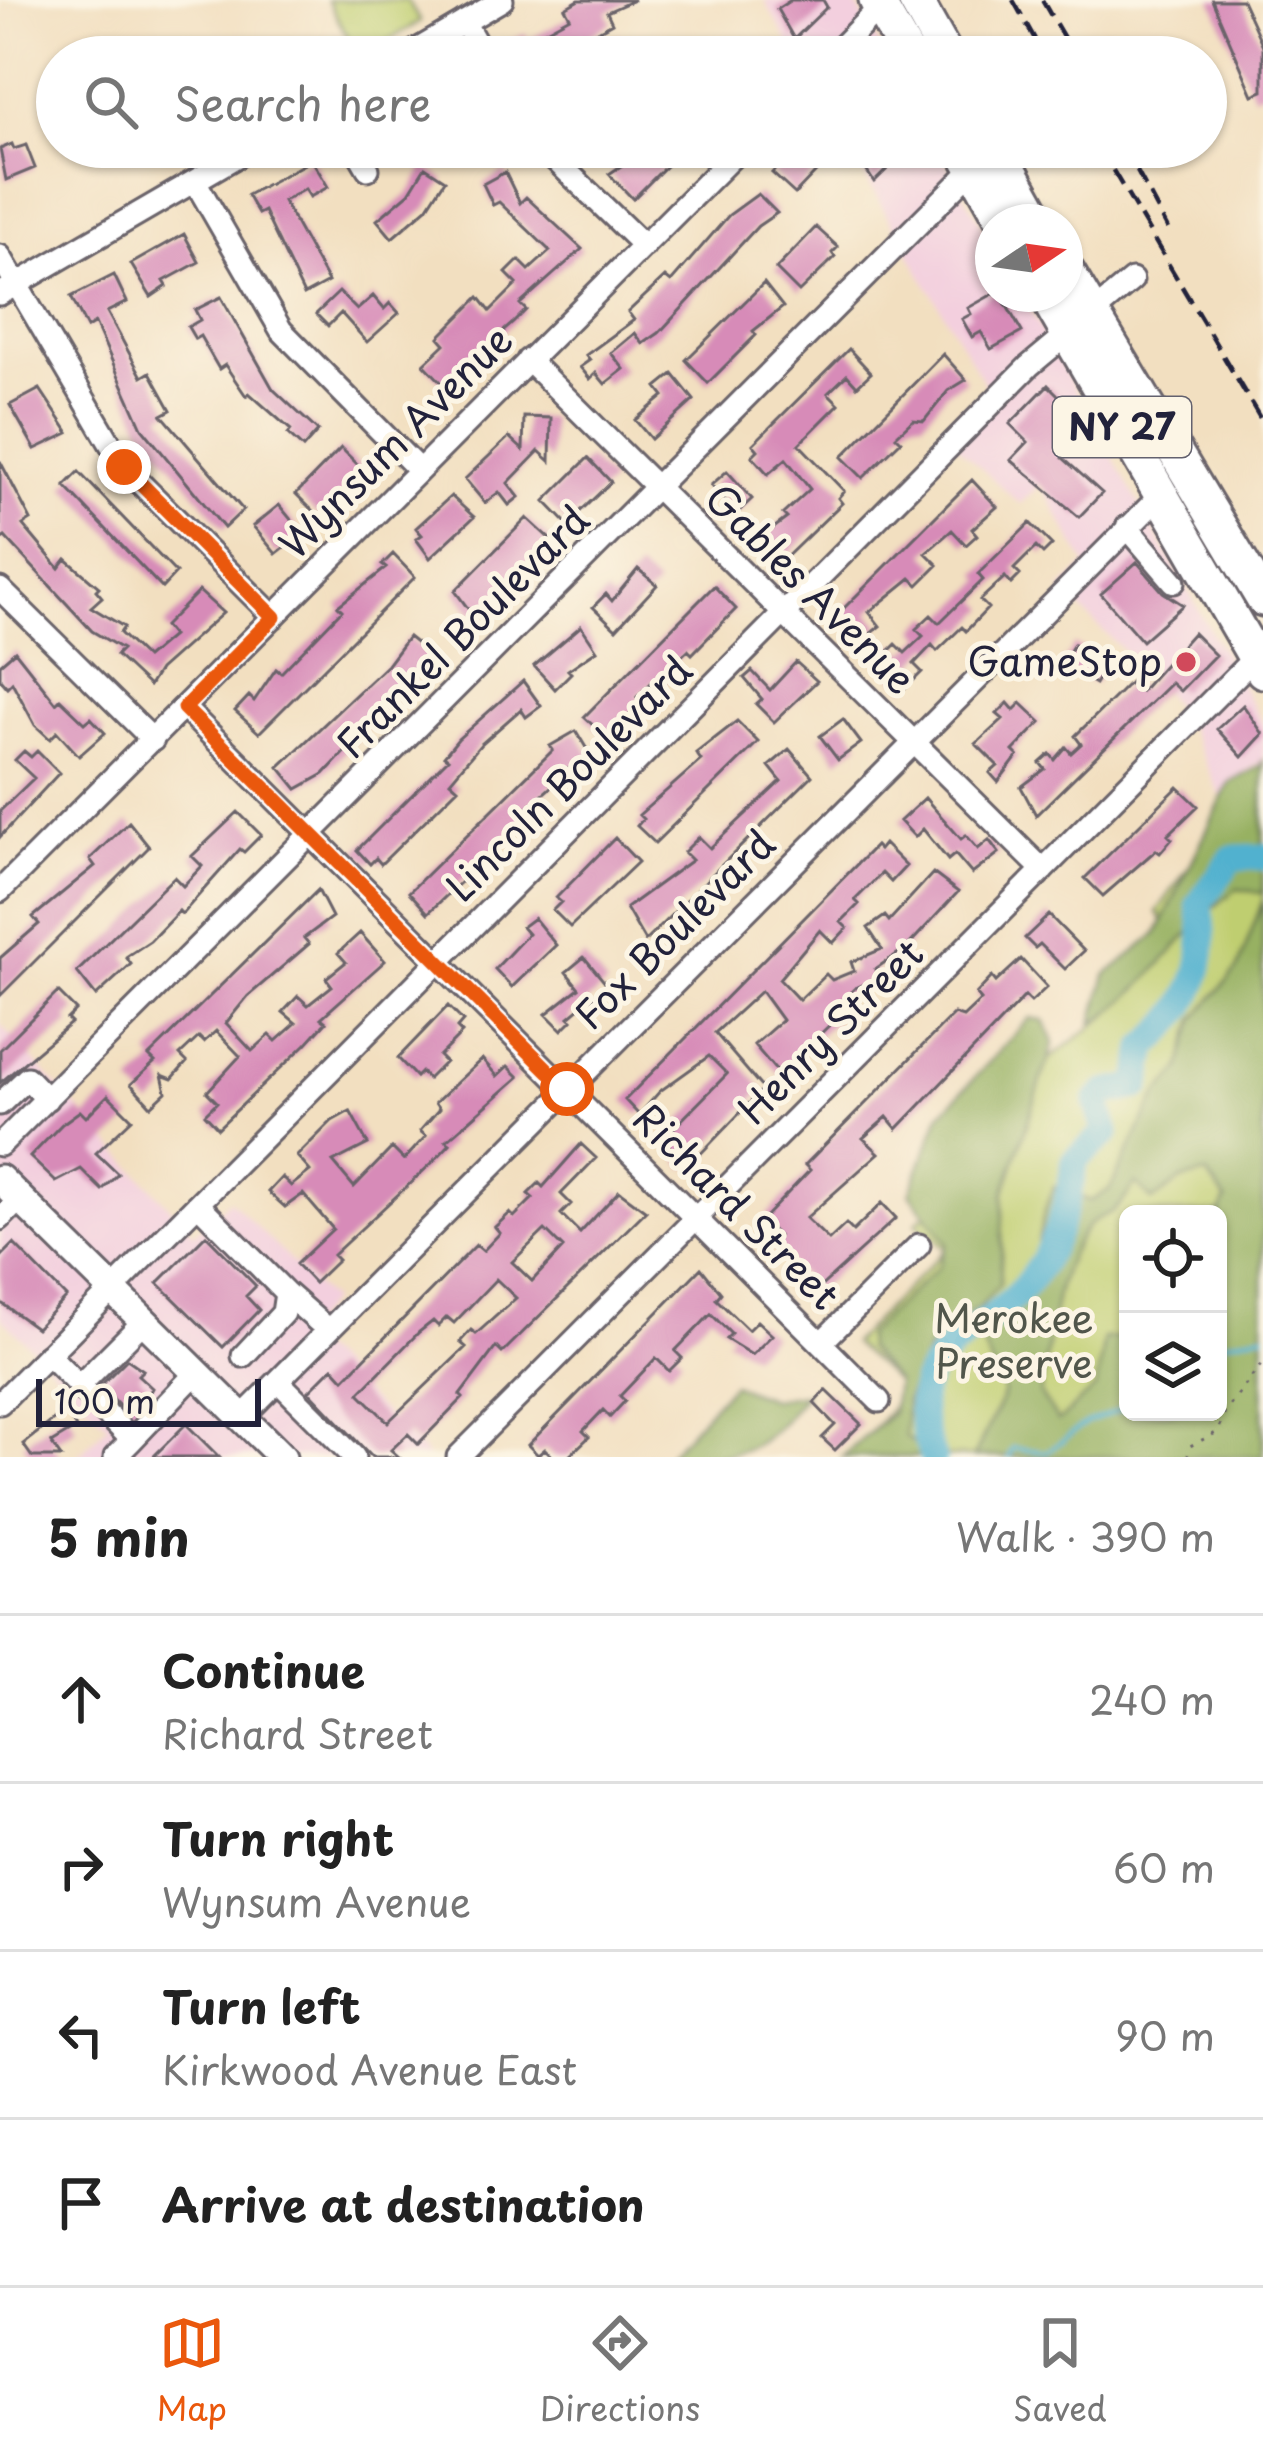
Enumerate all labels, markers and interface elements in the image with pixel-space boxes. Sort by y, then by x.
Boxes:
search box [36,36,1227,168]
text: Search here [174,68,431,136]
icon: search [78,69,144,135]
north arrow [975,204,1083,312]
street label: Wynsum Avenue [264,310,524,570]
road number: NY 27 [1053,397,1191,457]
route end [97,440,151,494]
street label: Gables Avenue [693,469,930,706]
street label: Frankel Boulevard [321,490,601,770]
place label: GameStop [967,630,1162,689]
street label: Lincoln Boulevard [431,641,704,914]
marker: GameStop [1173,649,1199,675]
street label: Fox Boulevard [560,815,787,1042]
street label: Henry Street [723,924,935,1136]
route start [540,1062,594,1116]
street label: Richard Street [621,1089,854,1322]
map controls [1119,1205,1227,1421]
button: locate [1119,1205,1227,1313]
park label: Merokee Preserve [934,1287,1094,1391]
button: layers [1119,1313,1227,1421]
scale bar [36,1373,261,1426]
text: 100 m [54,1375,155,1425]
text: 5 min [48,1497,190,1574]
text: Walk · 390 m [956,1506,1215,1565]
text: Continue [162,1635,365,1703]
icon: ahead [48,1666,114,1732]
text: 240 m [1089,1669,1215,1728]
text: Richard Street [162,1703,433,1762]
text: Turn right [162,1803,394,1871]
icon: right [48,1834,114,1900]
text: 60 m [1113,1837,1215,1896]
text: Wynsum Avenue [162,1871,471,1930]
text: Turn left [162,1971,361,2039]
icon: left [48,2002,114,2068]
text: 90 m [1115,2005,1215,2064]
text: Kirkwood Avenue East [162,2039,577,2098]
text: Arrive at destination [162,2169,645,2237]
icon: arrive [48,2170,114,2236]
tab: Map [156,2310,227,2432]
tab: Directions [540,2310,700,2432]
tab: Saved [1013,2310,1107,2432]

